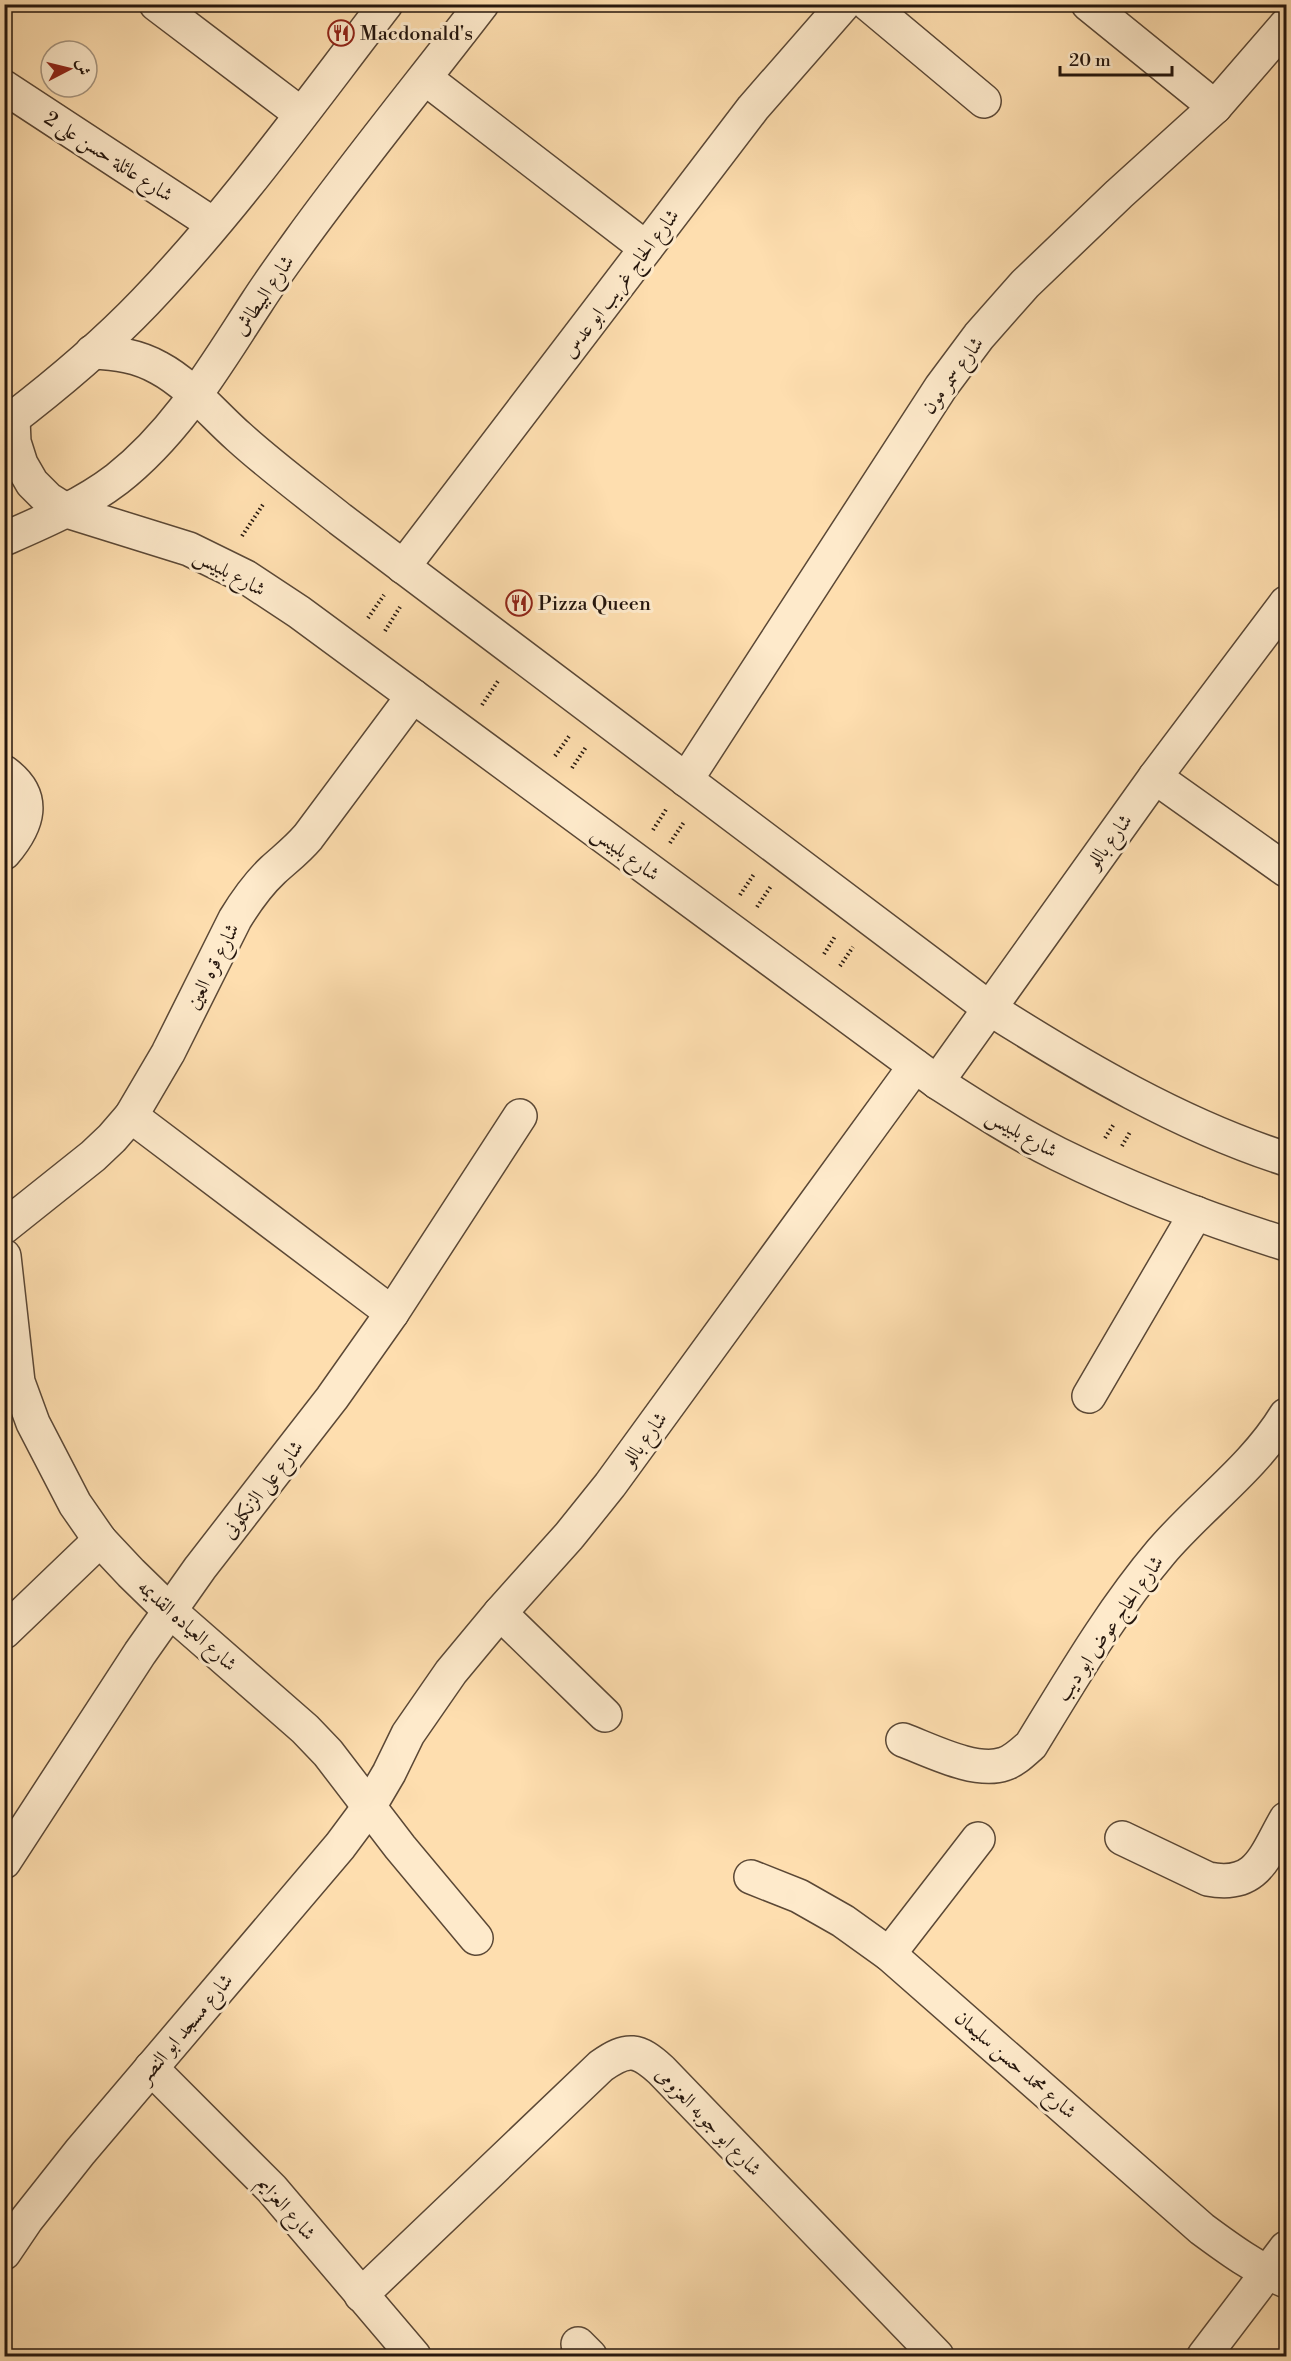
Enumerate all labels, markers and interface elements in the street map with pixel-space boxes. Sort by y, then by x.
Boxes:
restaurant icon: Macdonald's [326,18,356,48]
place label: Macdonald's [360,22,473,47]
north arrow [39,39,99,99]
scale bar [1060,39,1172,77]
text: 20 m [1069,49,1111,72]
text: ش [72,58,94,76]
street label: شارع عائلة حسن على 2 [37,106,177,212]
street label: شارع الحاج غريب ابو عدس [557,204,689,366]
street label: شارع البيطاش [228,251,304,343]
street label: شارع سمر مون [917,332,993,422]
street label: شارع بلبيس [187,544,270,606]
restaurant icon: Pizza Queen [504,588,534,618]
place label: Pizza Queen [538,592,651,617]
street label: شارع باللو [1081,809,1142,878]
street label: شارع بلبيس [584,821,664,890]
street label: شارع قره العين [181,919,249,1016]
street label: شارع بلبيس [979,1104,1061,1168]
street label: شارع باللو [616,1407,677,1476]
street label: شارع على الزنكلونى [217,1436,313,1547]
street label: شارع الحاج عوض ابو ديب [1051,1551,1173,1709]
street label: شارع العياده القديمه [129,1575,242,1680]
street label: شارع مسجد ابو النصر [132,1969,242,2093]
street label: شارع محمد حسن سليمان [946,2005,1081,2128]
street label: شارع ابو جوبه العزومى [647,2062,766,2185]
street label: شارع العزايم [248,2172,321,2249]

